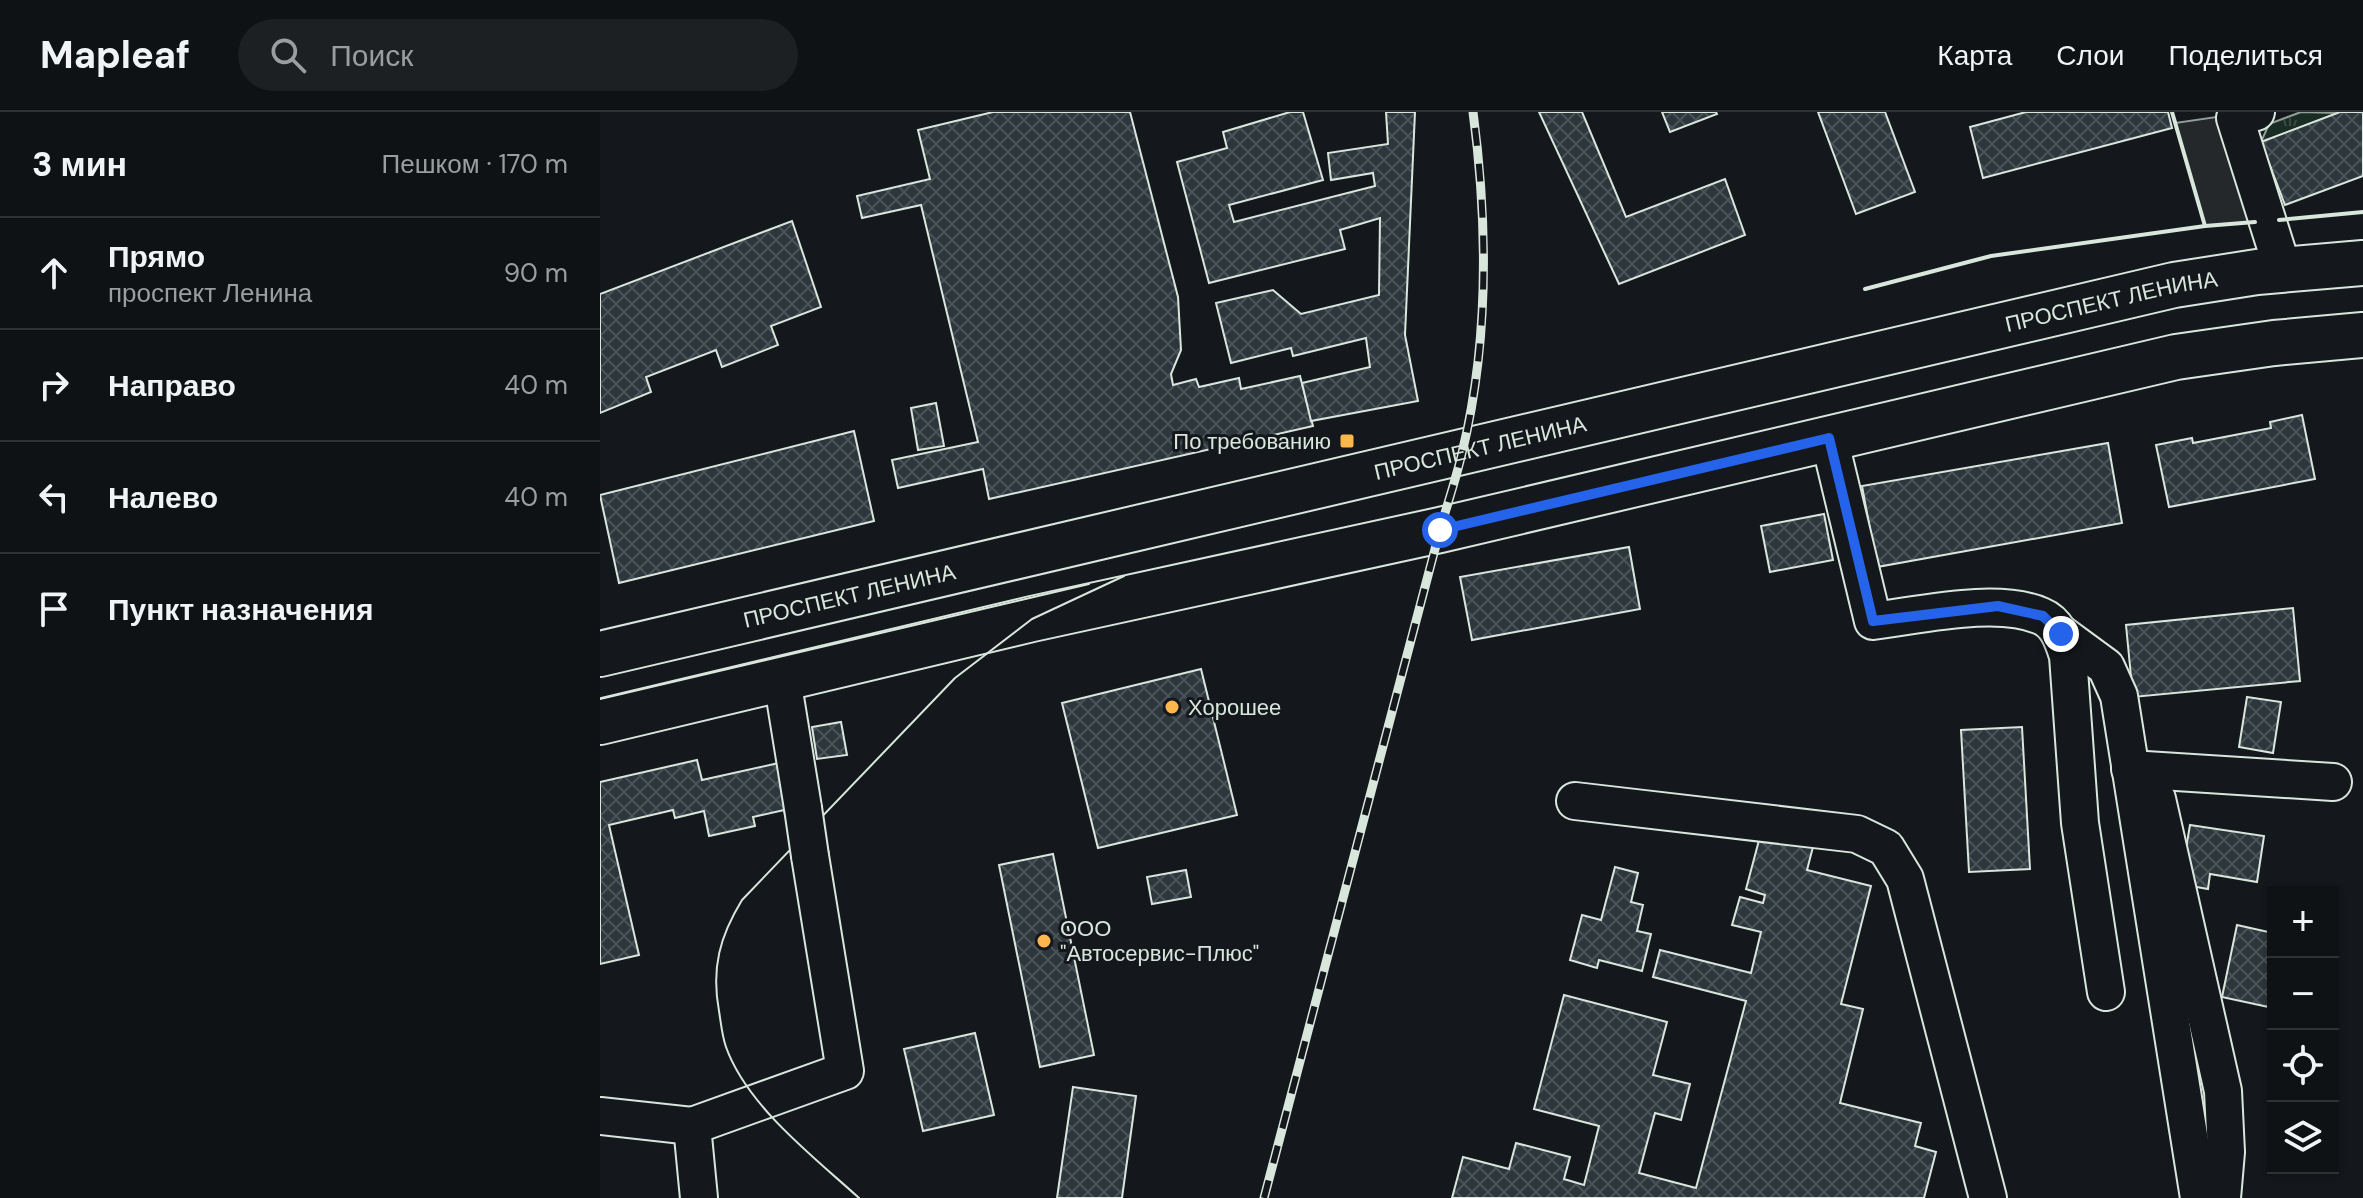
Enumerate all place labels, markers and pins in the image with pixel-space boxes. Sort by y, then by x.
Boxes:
place label: По требованию [1173,427,1331,456]
marker: По требованию [1338,432,1356,450]
place label: Хорошее [1188,693,1281,722]
marker: Хорошее [1163,698,1181,716]
place label: ООО "Автосервис-Плюс" [1060,914,1259,968]
marker: ООО "Автосервис-Плюс" [1035,932,1053,950]

